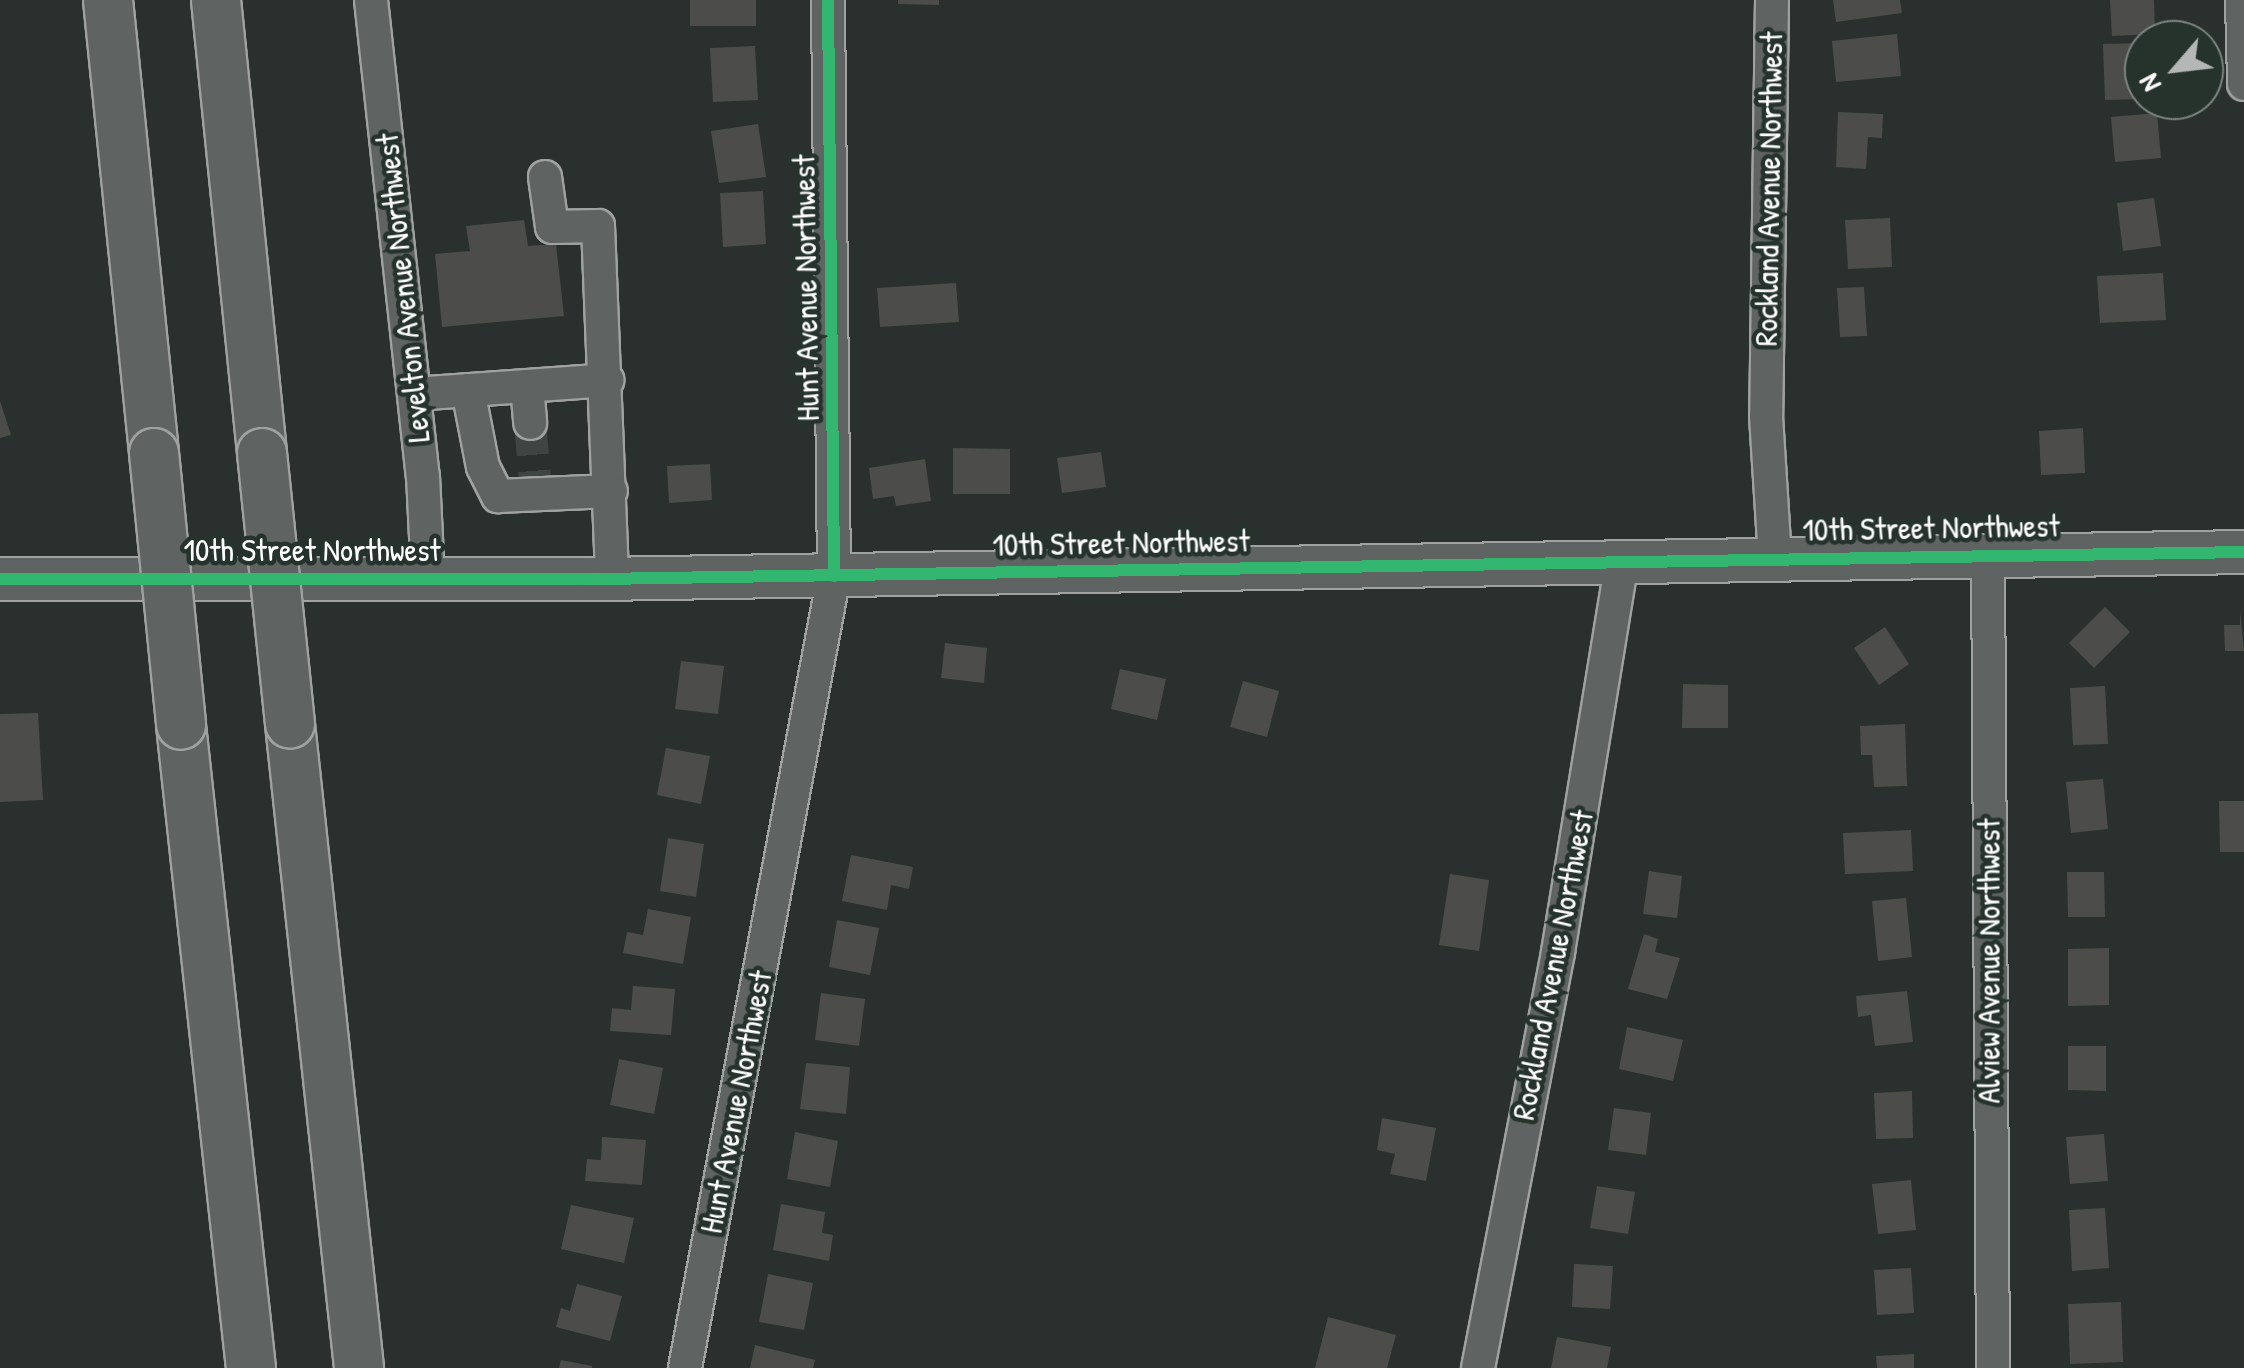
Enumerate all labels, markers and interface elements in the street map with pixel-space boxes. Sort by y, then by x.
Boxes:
north arrow [2124,20,2224,120]
street label: Rockland Avenue Northwest [1747,31,1791,347]
text: N [2129,68,2170,99]
street label: Levelton Avenue Northwest [368,132,438,444]
street label: Hunt Avenue Northwest [784,154,828,422]
street label: 10th Street Northwest [1802,507,2060,549]
street label: 10th Street Northwest [992,522,1250,564]
street label: 10th Street Northwest [183,531,441,569]
street label: Rockland Avenue Northwest [1504,807,1602,1123]
street label: Alview Avenue Northwest [1970,818,2008,1104]
street label: Hunt Avenue Northwest [692,967,780,1237]

